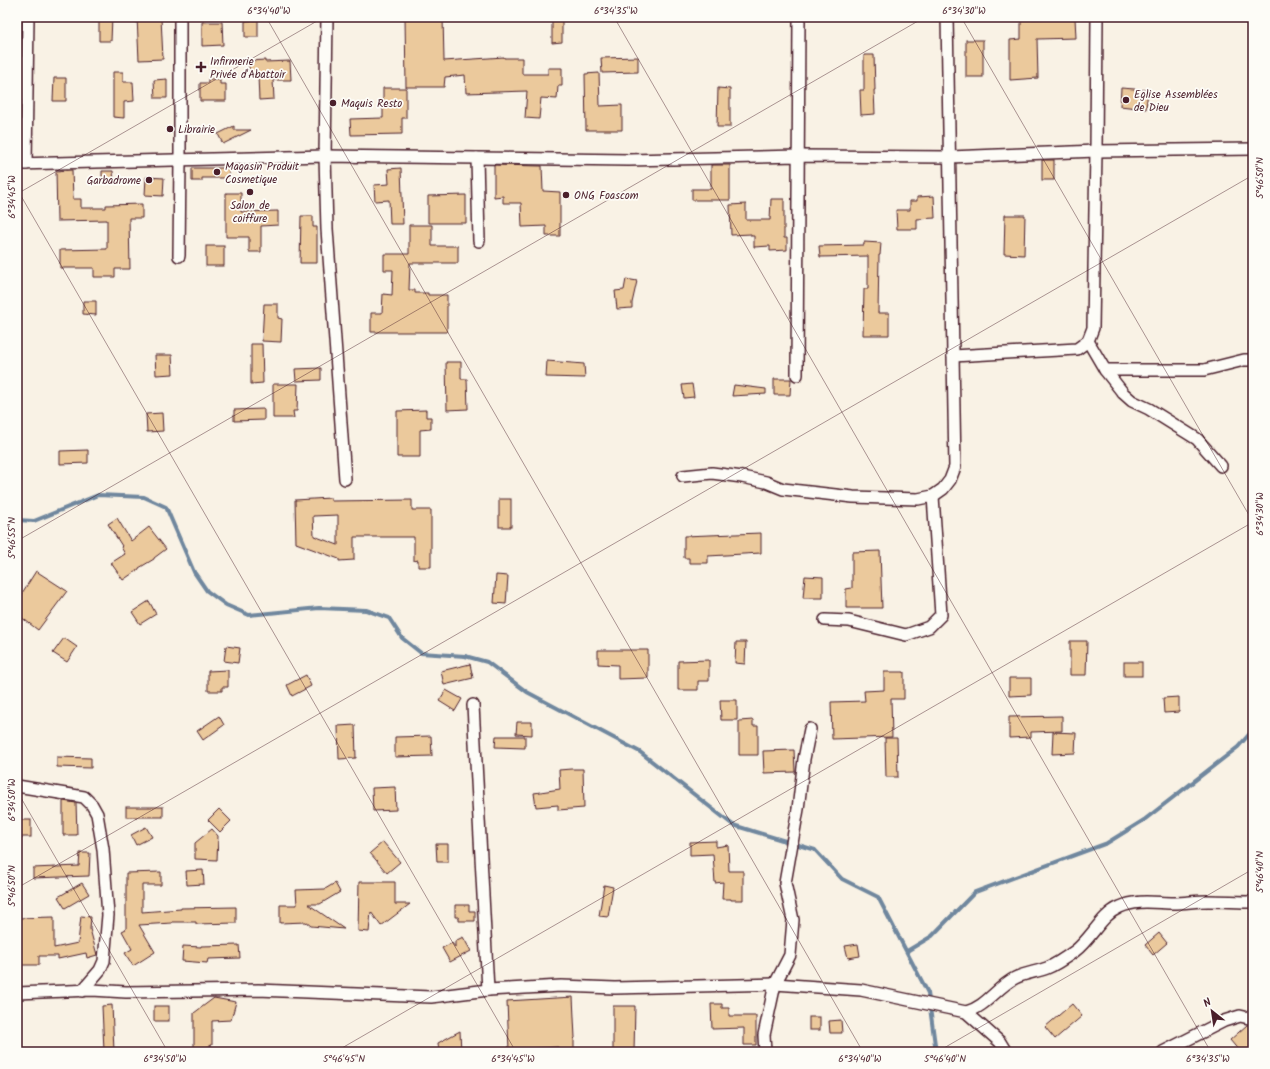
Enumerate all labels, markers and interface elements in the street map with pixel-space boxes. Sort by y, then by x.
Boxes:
text: 6°34'40"W [247,3,291,19]
text: 6°34'35"W [594,3,638,19]
text: 6°34'30"W [942,3,986,19]
place label: Infirmerie Privée d'Abattoir [210,53,287,84]
marker: Infirmerie Privée d'Abattoir [195,61,207,73]
place label: Eglise Assemblées de Dieu [1134,86,1218,117]
place label: Maquis Resto [341,95,402,113]
marker: Eglise Assemblées de Dieu [1121,95,1131,105]
marker: Maquis Resto [328,98,338,108]
place label: Librairie [178,121,215,139]
marker: Librairie [165,124,175,134]
text: 5°46'50"N [1252,157,1268,199]
place label: Magasin Produit Cosmetique [225,158,300,189]
marker: Magasin Produit Cosmetique [212,167,222,177]
place label: Garbadrome [87,172,141,190]
text: 6°34'45"W [4,175,20,219]
marker: Garbadrome [144,175,154,185]
marker: Salon de coiffure [245,187,255,197]
place label: ONG Foascom [574,187,639,205]
marker: ONG Foascom [561,190,571,200]
place label: Salon de coiffure [230,197,270,228]
text: 6°34'30"W [1252,492,1268,536]
text: 5°46'55"N [4,517,20,559]
text: 6°34'50"W [4,778,20,822]
text: 5°46'40"N [1252,851,1268,893]
text: 5°46'50"N [4,865,20,907]
north arrow [1192,991,1232,1031]
text: N [1200,994,1215,1013]
text: 6°34'50"W [143,1051,187,1067]
text: 5°46'45"N [323,1051,365,1067]
text: 6°34'45"W [491,1051,535,1067]
text: 6°34'40"W [838,1051,882,1067]
text: 5°46'40"N [924,1051,966,1067]
text: 6°34'35"W [1186,1051,1230,1067]

